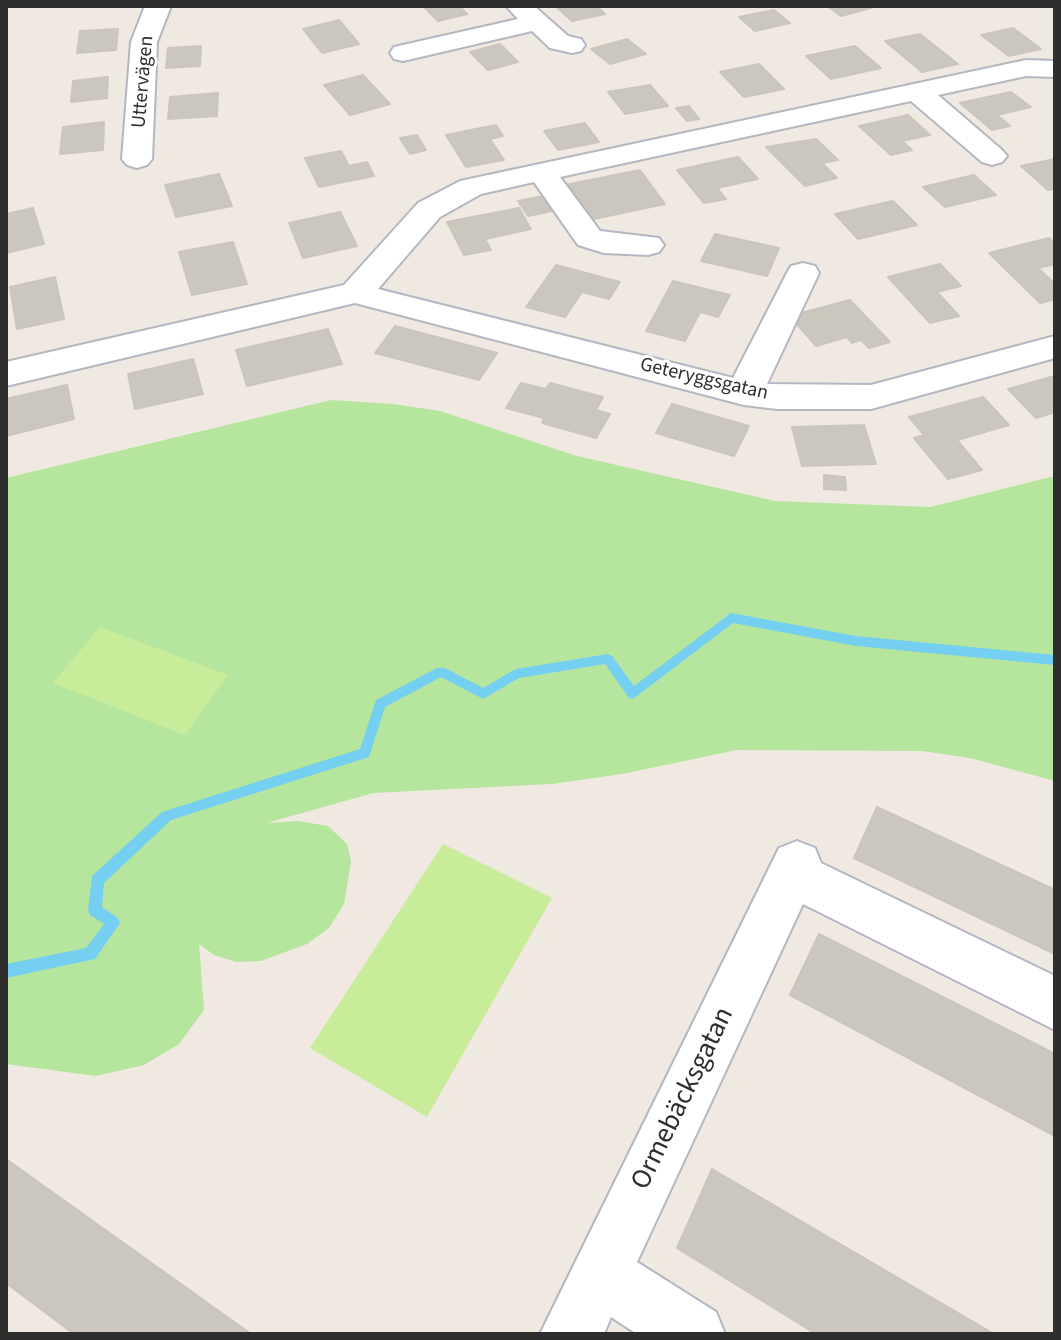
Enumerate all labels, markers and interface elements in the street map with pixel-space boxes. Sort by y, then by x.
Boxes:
street label: Uttervägen [128,35,160,129]
street label: Geteryggsgatan [638,354,770,406]
street label: Ormebäcksgatan [625,1002,743,1196]

